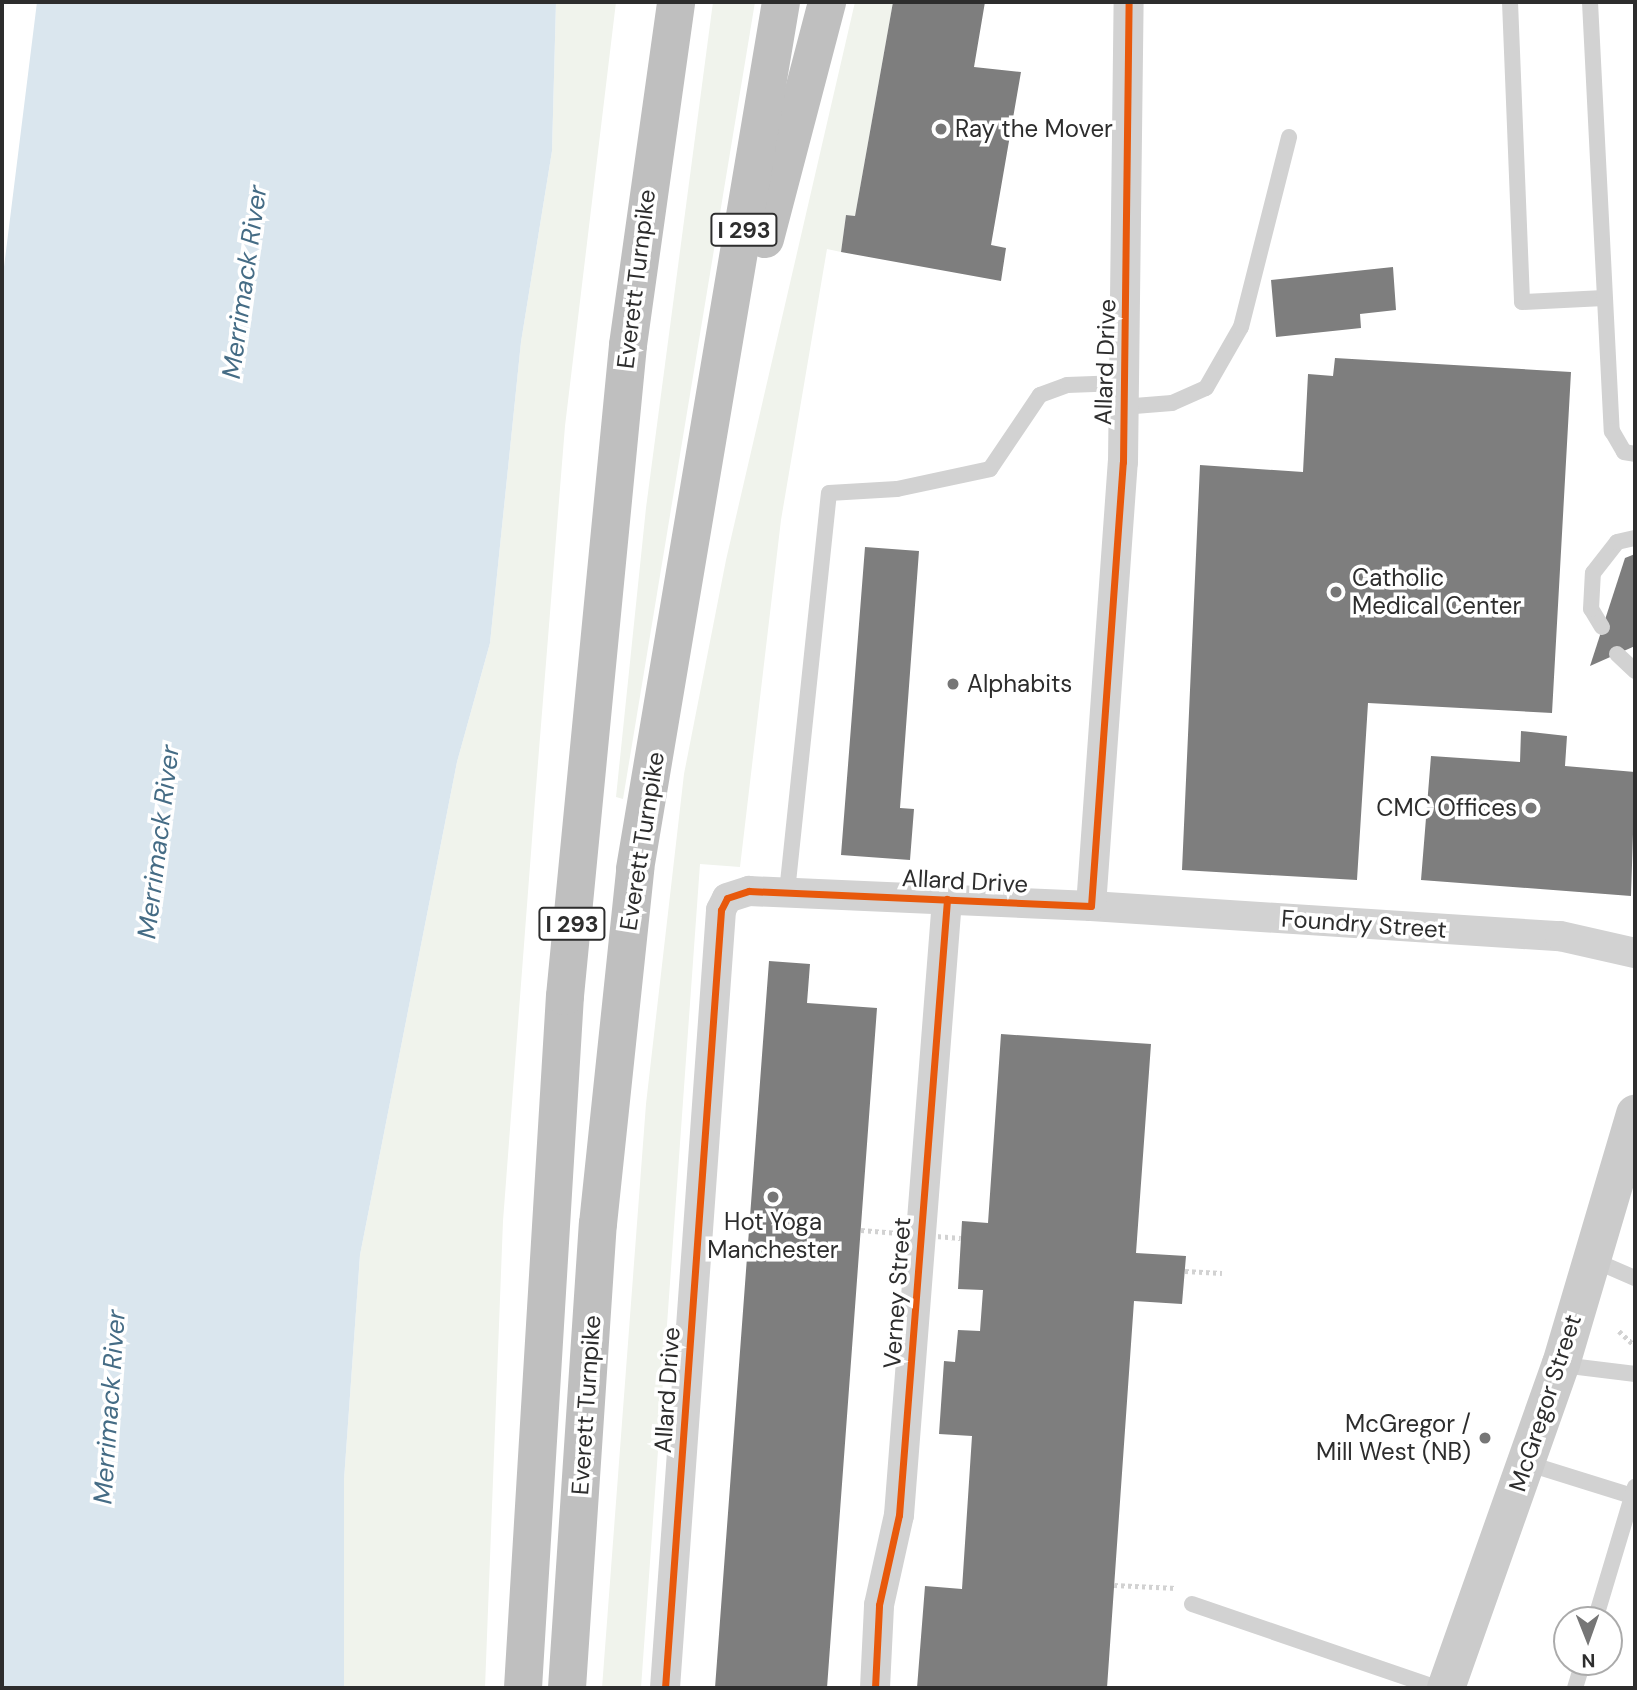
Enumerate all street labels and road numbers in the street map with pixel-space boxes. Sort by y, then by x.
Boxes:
street label: Everett Turnpike [611,188,661,370]
road number: I 293 [709,210,779,249]
street label: Allard Drive [1088,298,1122,426]
street label: Everett Turnpike [614,750,670,932]
street label: Allard Drive [901,863,1029,899]
road number: I 293 [537,904,607,944]
street label: Foundry Street [1280,904,1448,944]
street label: Verney Street [877,1216,917,1370]
street label: McGregor Street [1503,1311,1587,1495]
street label: Everett Turnpike [565,1314,607,1496]
street label: Allard Drive [648,1326,686,1454]

